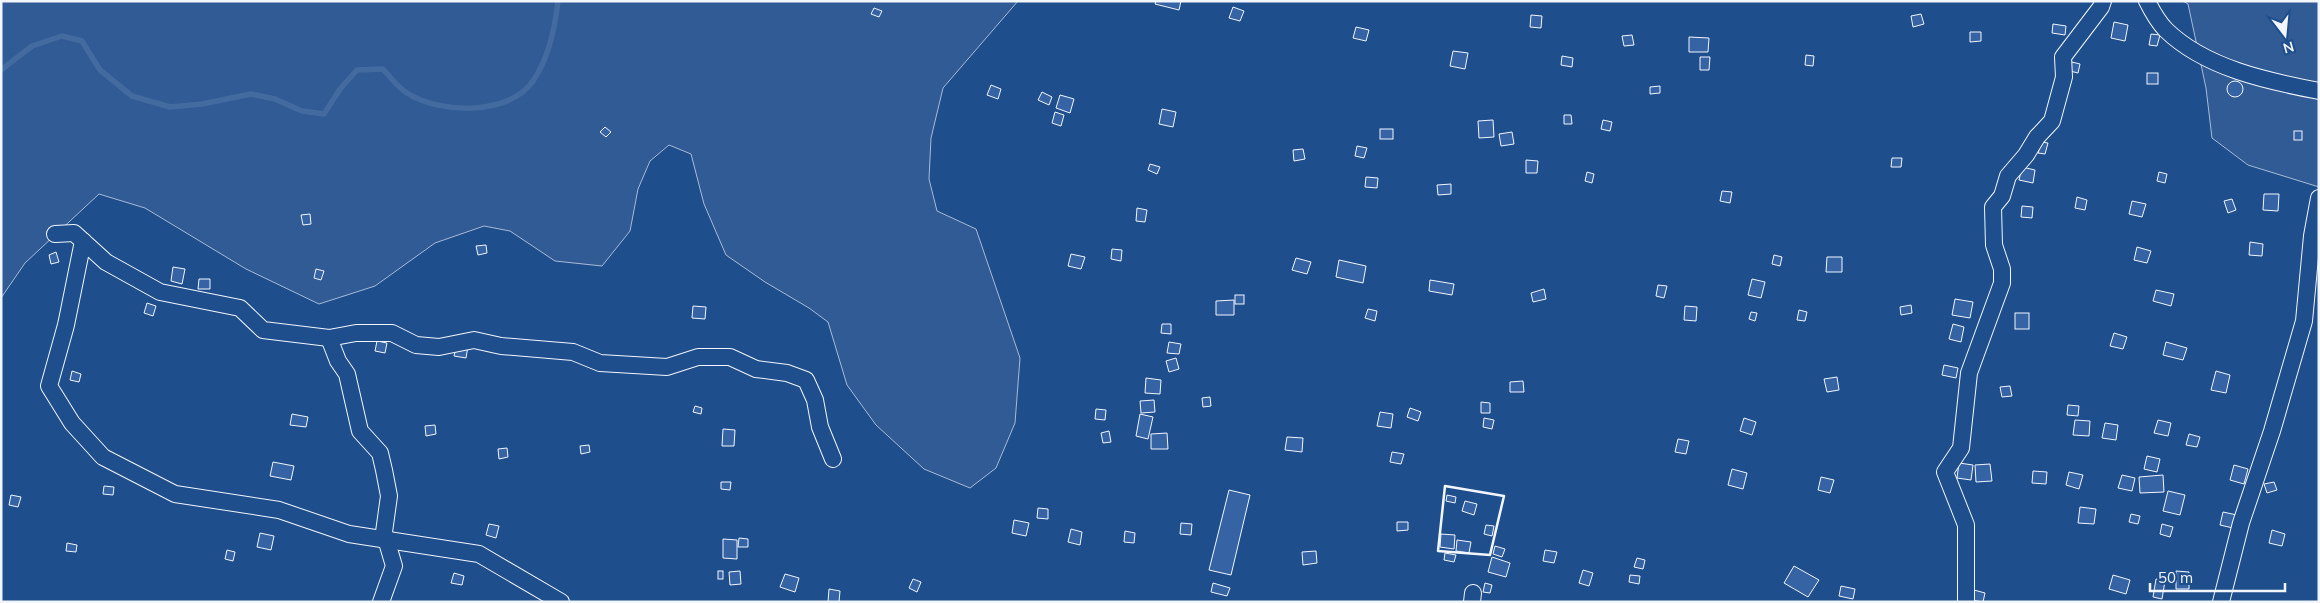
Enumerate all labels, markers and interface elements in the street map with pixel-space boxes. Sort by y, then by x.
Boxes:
north arrow [2260,10,2310,60]
text: N [2281,37,2296,58]
scale bar [2150,560,2285,592]
text: 50 m [2158,568,2193,587]

